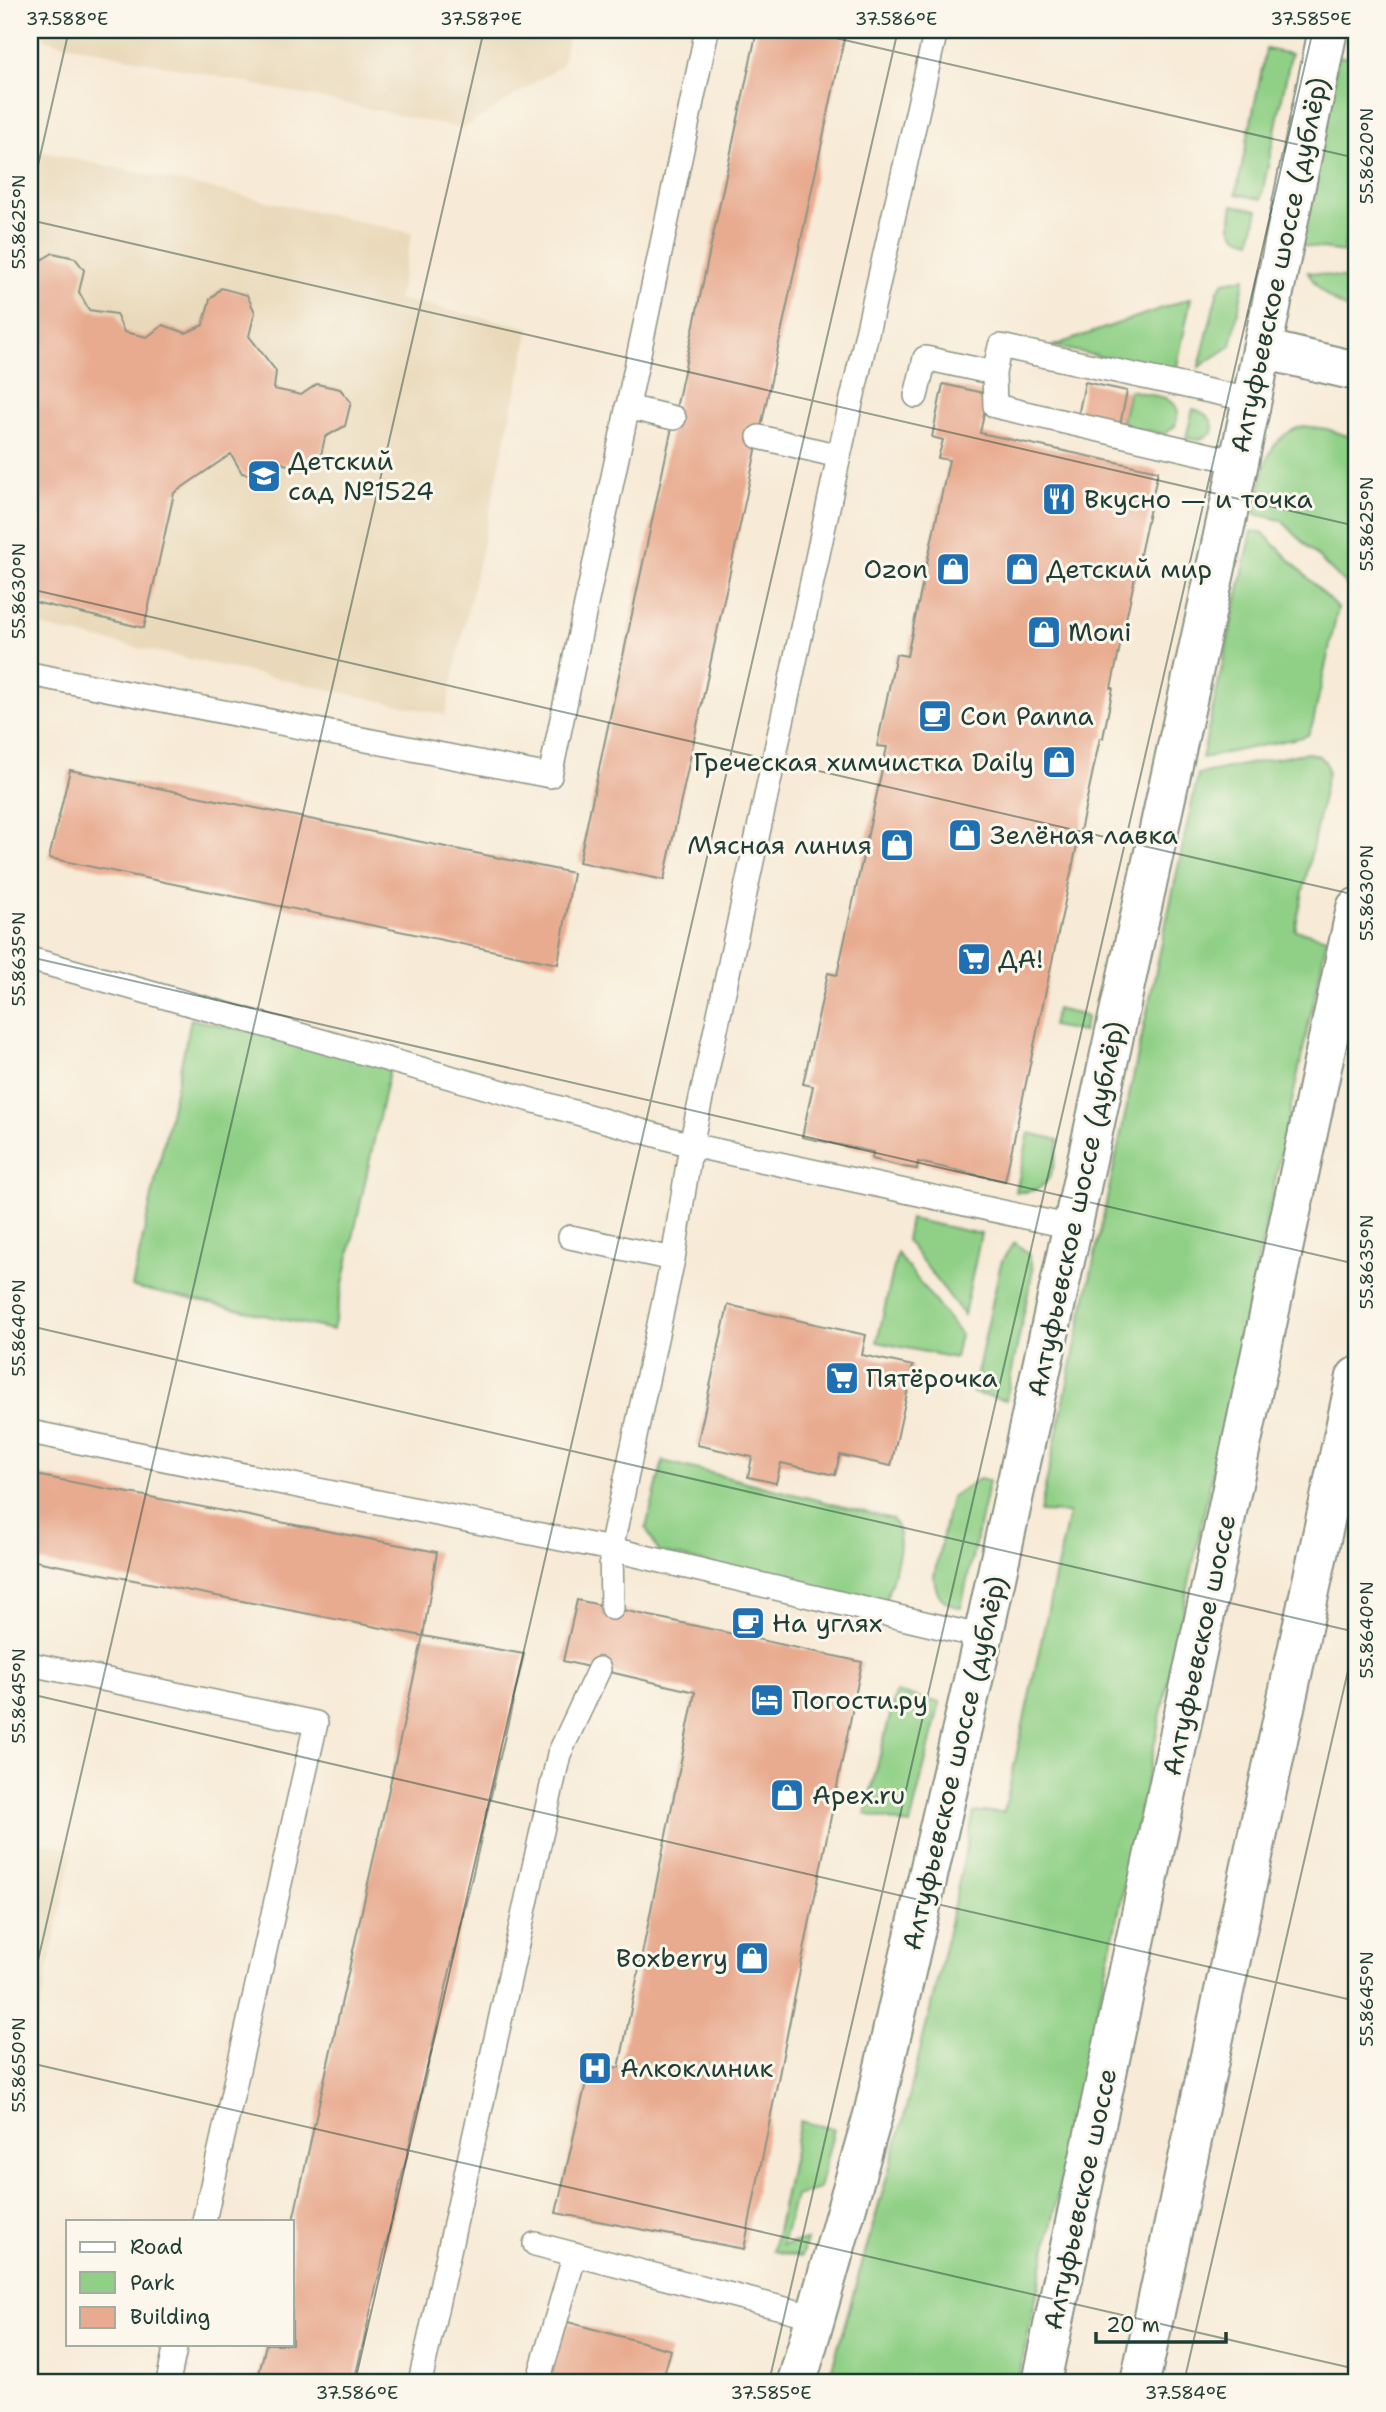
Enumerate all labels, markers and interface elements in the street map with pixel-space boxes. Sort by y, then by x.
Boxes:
text: 37.588°E [26,7,108,31]
text: 37.587°E [440,7,522,31]
text: 37.586°E [855,7,937,31]
text: 37.585°E [1270,7,1352,31]
street label: Алтуфьевское шоссе (дублёр) [1222,74,1335,456]
text: 55.8620°N [1355,108,1379,204]
text: 55.8625°N [7,174,31,270]
place label: Детский сад №1524 [288,443,434,508]
school or university icon: Детский сад №1524 [245,457,283,495]
text: 55.8625°N [1355,476,1379,572]
restaurant icon: Вкусно — и точка [1040,480,1078,518]
place label: Вкусно — и точка [1084,481,1313,516]
text: 55.8630°N [7,543,31,639]
shop icon: Ozon [934,550,972,588]
shop icon: Детский мир [1003,550,1041,588]
place label: Ozon [863,551,928,586]
place label: Детский мир [1046,551,1212,586]
shop icon: Moni [1025,613,1063,651]
place label: Moni [1068,614,1132,649]
cafe icon: Con Panna [916,697,954,735]
place label: Con Panna [960,698,1094,733]
shop icon: Греческая химчистка Daily [1040,743,1078,781]
place label: Греческая химчистка Daily [693,744,1034,779]
shop icon: Зелёная лавка [946,816,984,854]
place label: Зелёная лавка [990,817,1178,852]
shop icon: Мясная линия [878,826,916,864]
place label: Мясная линия [687,827,872,862]
text: 55.8630°N [1355,845,1379,941]
text: 55.8635°N [7,912,31,1006]
supermarket icon: ДА! [955,940,993,978]
place label: ДА! [998,941,1043,976]
street label: Алтуфьевское шоссе (дублёр) [1019,1018,1132,1400]
text: 55.8635°N [1355,1215,1379,1309]
text: 55.8640°N [7,1279,31,1377]
supermarket icon: Пятёрочка [823,1359,861,1397]
place label: Пятёрочка [866,1360,998,1395]
street label: Алтуфьевское шоссе [1154,1511,1243,1779]
street label: Алтуфьевское шоссе (дублёр) [893,1572,1014,1954]
text: 55.8640°N [1355,1581,1379,1679]
cafe icon: На углях [729,1604,767,1642]
place label: На углях [772,1605,883,1640]
text: 55.8645°N [7,1648,31,1744]
hotel icon: Погости.ру [748,1681,786,1719]
place label: Погости.ру [792,1682,928,1717]
shop icon: Apex.ru [768,1776,806,1814]
place label: Apex.ru [812,1777,905,1812]
shop icon: Boxberry [733,1939,771,1977]
place label: Boxberry [616,1940,728,1975]
text: 55.8645°N [1355,1951,1379,2047]
text: 55.8650°N [7,2017,31,2113]
hospital icon: Алкоклиник [576,2049,614,2087]
place label: Алкоклиник [620,2050,774,2085]
street label: Алтуфьевское шоссе [1035,2065,1124,2333]
legend [66,2220,294,2346]
text: Road [130,2233,183,2261]
text: Park [130,2269,175,2297]
scale bar [1096,2300,1225,2344]
text: Building [130,2303,210,2331]
text: 20 m [1106,2311,1160,2339]
text: 37.586°E [316,2381,398,2405]
text: 37.585°E [730,2381,812,2405]
text: 37.584°E [1145,2381,1227,2405]

